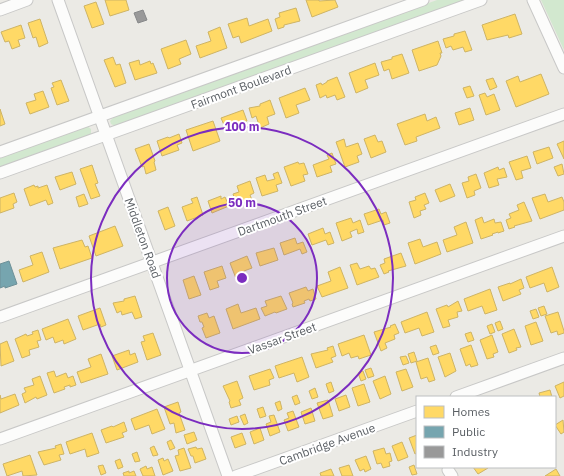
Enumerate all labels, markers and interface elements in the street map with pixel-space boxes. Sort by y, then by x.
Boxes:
street label: Fairmont Boulevard [189,62,293,112]
text: 100 m [224,119,260,134]
street label: Dartmouth Street [235,193,329,239]
text: 50 m [228,195,256,210]
street label: Middleton Road [121,196,165,280]
centre of rings [235,271,249,285]
street label: Vassar Street [246,319,318,357]
legend [416,396,556,468]
text: Homes [452,404,490,419]
street label: Cambridge Avenue [277,419,378,468]
text: Public [452,424,485,439]
text: Industry [452,444,498,459]

